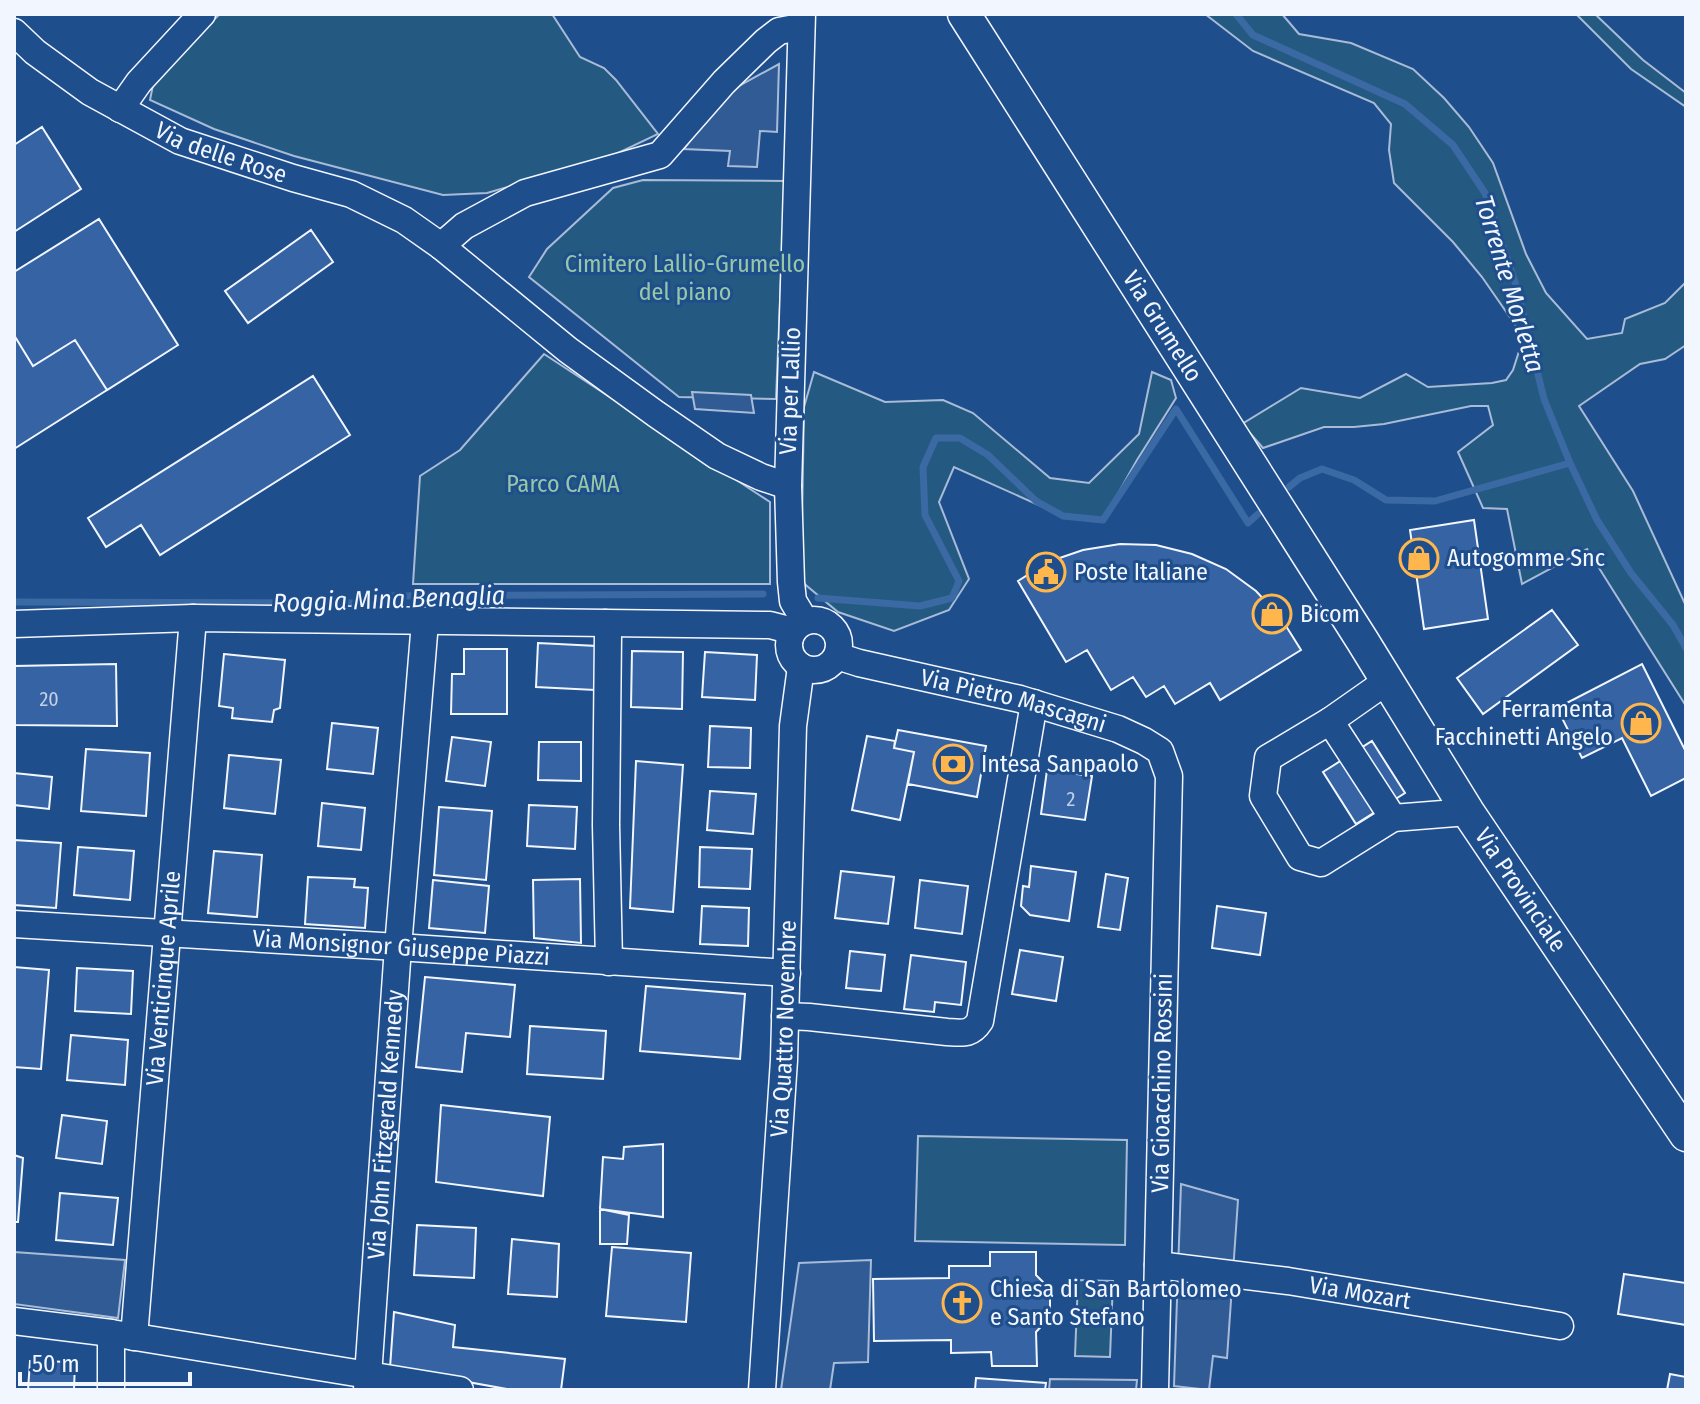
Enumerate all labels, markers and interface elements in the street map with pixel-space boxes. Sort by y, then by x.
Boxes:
street label: Via delle Rose [150,116,290,189]
water label: Torrente Morletta [1468,192,1551,376]
park label: Cimitero Lallio-Grumello del piano [565,250,805,306]
street label: Via Grumello [1117,266,1208,387]
street label: Via per Lallio [774,327,806,455]
park label: Parco CAMA [506,470,620,498]
shop icon: Autogomme Snc [1398,537,1440,579]
place label: Autogomme Snc [1447,544,1605,572]
public building icon: Poste Italiane [1025,551,1067,593]
place label: Poste Italiane [1074,558,1208,586]
water label: Roggia Mina Benaglia [272,580,506,619]
shop icon: Bicom [1251,593,1293,635]
place label: Bicom [1300,600,1360,628]
street label: Via Pietro Mascagni [918,663,1109,738]
house number: 20 [39,687,59,711]
place label: Ferramenta Facchinetti Angelo [1435,695,1613,751]
shop icon: Ferramenta Facchinetti Angelo [1620,702,1662,744]
bank icon: Intesa Sanpaolo [932,743,974,785]
place label: Intesa Sanpaolo [981,750,1139,778]
house number: 2 [1067,787,1076,811]
street label: Via Provinciale [1469,823,1572,957]
street label: Via Venticinque Aprile [141,870,186,1087]
street label: Via Quattro Novembre [765,920,802,1138]
street label: Via Monsignor Giuseppe Piazzi [252,924,551,971]
street label: Via Gioacchino Rossini [1146,973,1178,1193]
street label: Via John Fitzgerald Kennedy [362,988,409,1261]
street label: Via Mozart [1307,1271,1413,1315]
place label: Chiesa di San Bartolomeo e Santo Stefano [990,1275,1242,1331]
church icon: Chiesa di San Bartolomeo e Santo Stefano [941,1282,983,1324]
scale bar [20,1336,190,1386]
text: 50 m [32,1350,80,1378]

